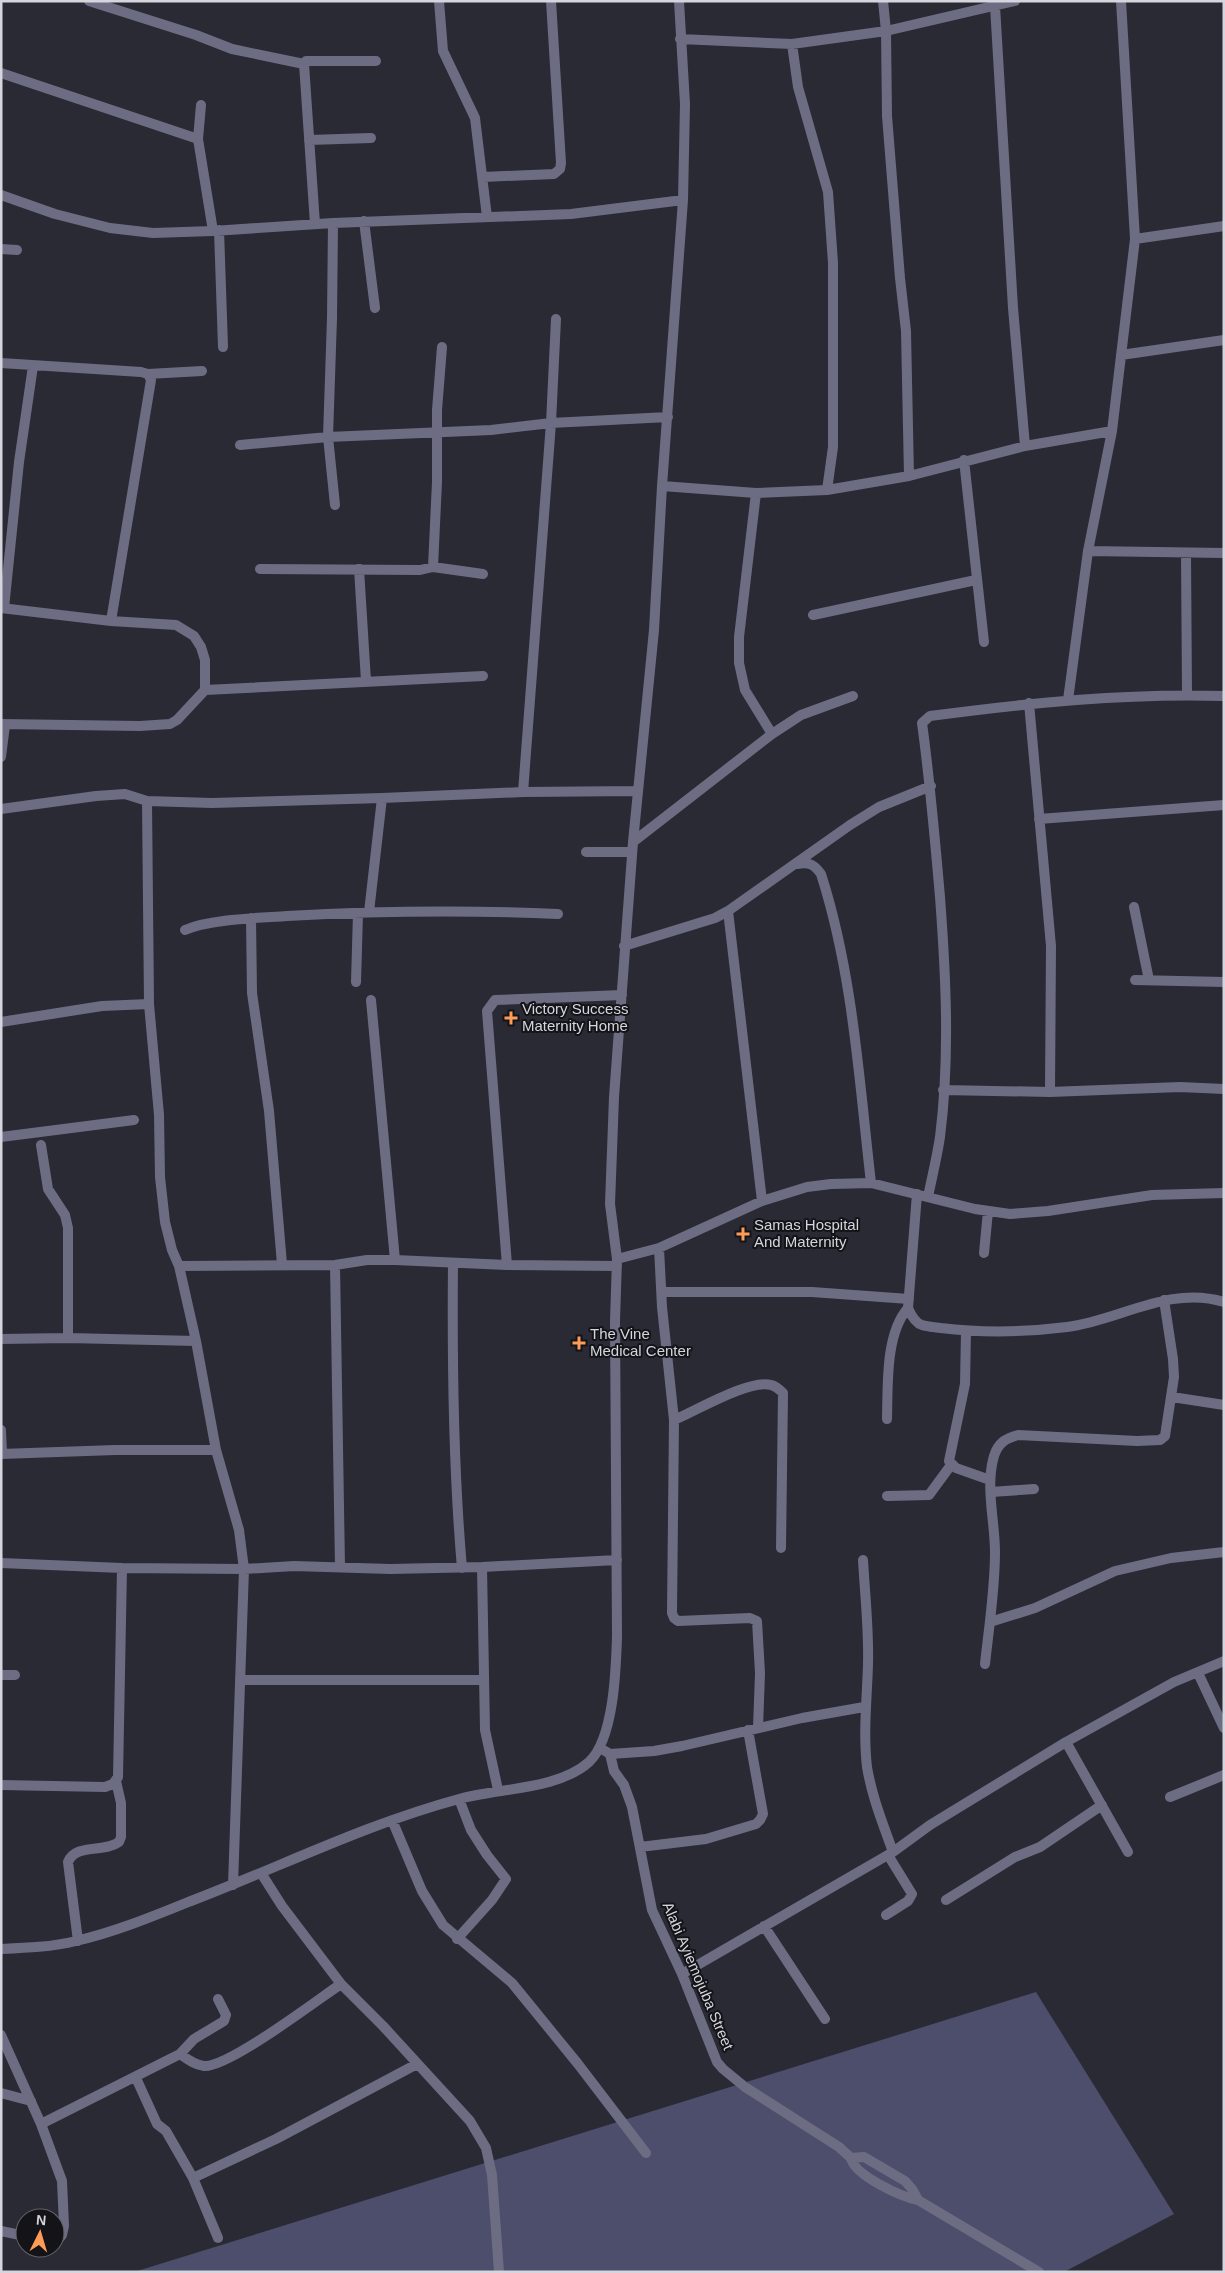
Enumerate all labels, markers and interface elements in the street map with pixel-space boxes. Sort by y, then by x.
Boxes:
place label: Victory Success Maternity Home [522,1000,628,1034]
marker: Victory Success Maternity Home [504,1011,518,1025]
place label: Samas Hospital And Maternity [754,1216,859,1250]
marker: Samas Hospital And Maternity [736,1227,750,1241]
place label: The Vine Medical Center [590,1325,691,1359]
marker: The Vine Medical Center [572,1336,586,1350]
street label: Alabi Ayiemojuba Street [660,1899,738,2053]
north arrow [15,2208,65,2258]
text: N [35,2212,47,2228]

